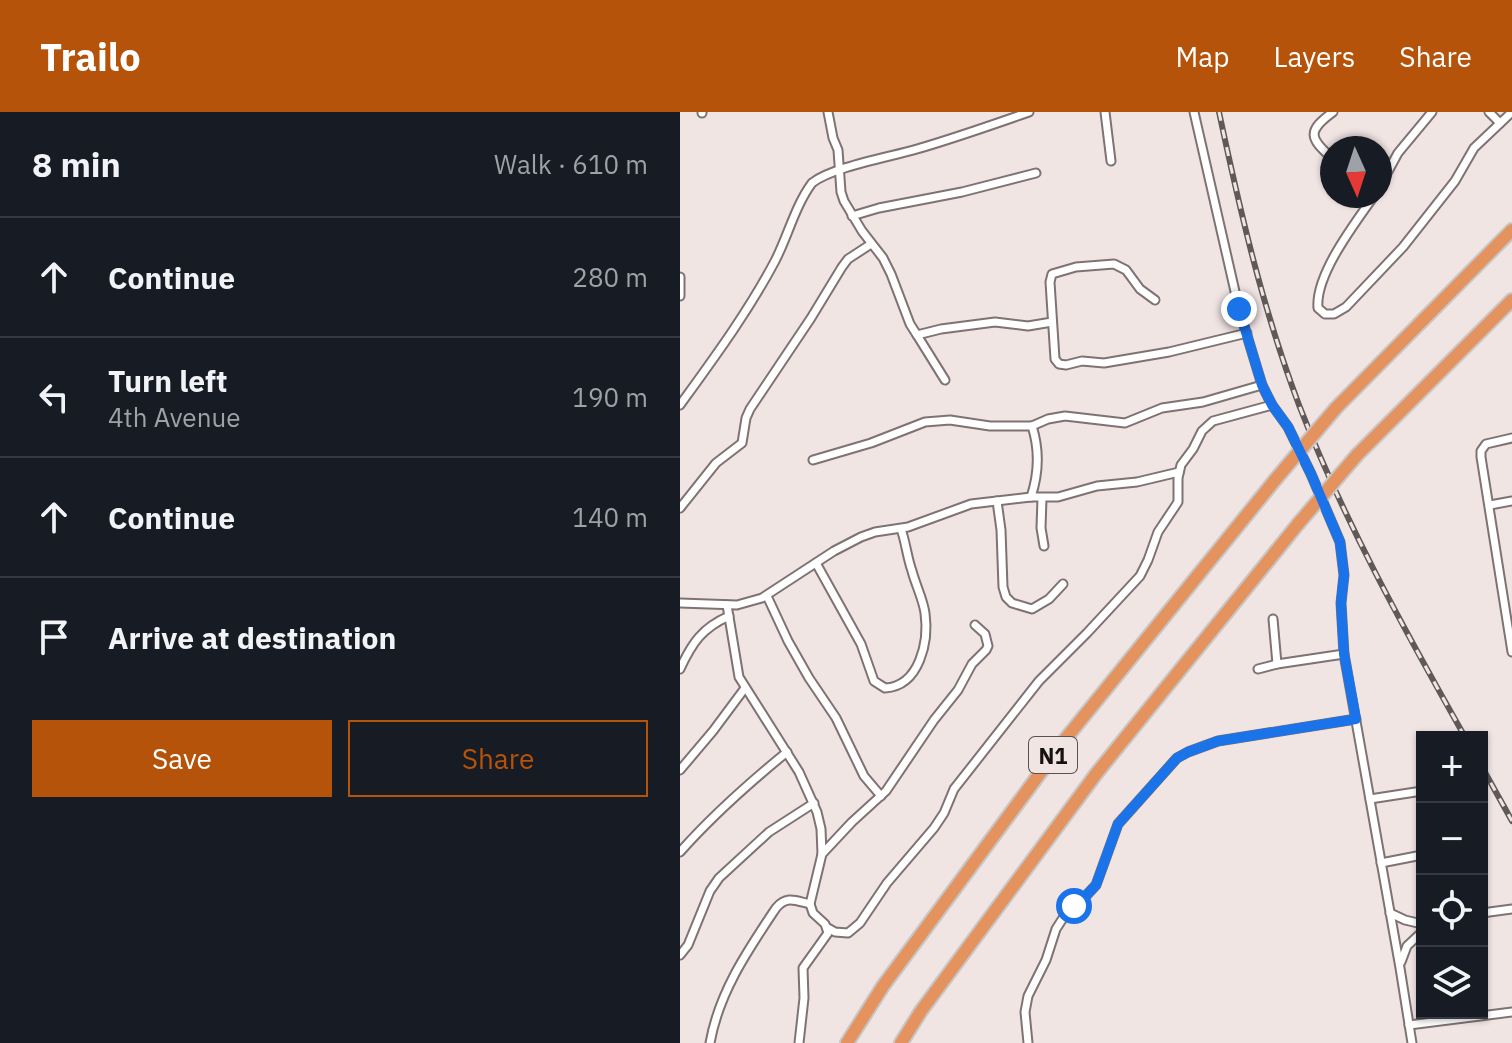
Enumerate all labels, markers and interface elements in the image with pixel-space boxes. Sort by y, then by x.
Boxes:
text: Trailo [40,32,141,81]
text: Map [1175,38,1229,75]
text: Layers [1273,38,1355,75]
text: Share [1399,38,1472,75]
north arrow [1320,136,1392,208]
text: 8 min [32,142,121,186]
text: Walk · 610 m [494,147,648,181]
icon: ahead [32,255,76,299]
text: Continue [108,258,235,297]
text: 280 m [572,260,648,294]
route end [1221,291,1257,327]
text: Turn left [108,361,227,400]
icon: left [32,375,76,419]
text: 190 m [572,380,648,414]
text: 4th Avenue [108,400,240,434]
icon: ahead [32,495,76,539]
text: Continue [108,498,235,537]
text: 140 m [572,500,648,534]
icon: arrive [32,615,76,659]
text: Arrive at destination [108,618,396,657]
button: Save [32,720,332,797]
button: Share [348,720,648,797]
map controls [1416,731,1488,1019]
button: + [1416,731,1488,803]
road number: N1 [1029,737,1077,773]
button: − [1416,803,1488,875]
button: locate [1416,875,1488,947]
route start [1056,888,1092,924]
button: layers [1416,947,1488,1019]

